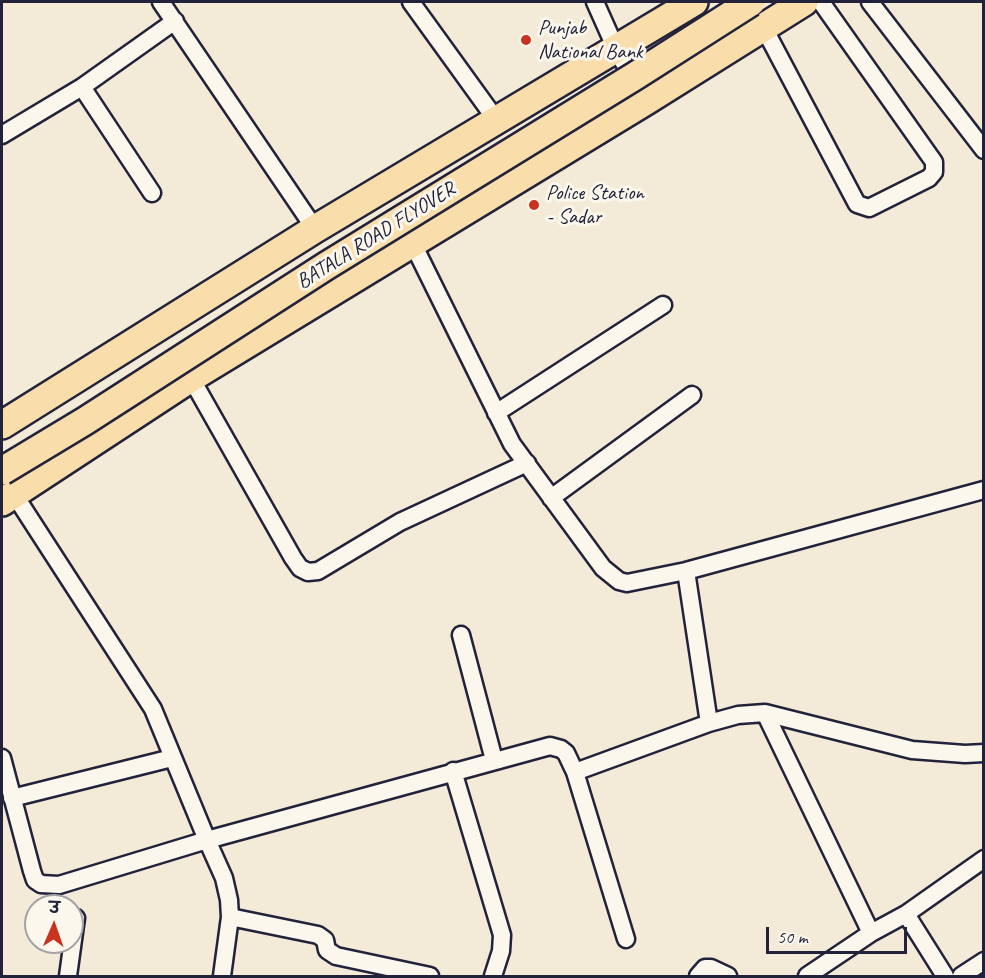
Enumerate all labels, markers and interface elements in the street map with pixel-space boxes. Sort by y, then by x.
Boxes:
place label: Punjab National Bank [538,15,643,65]
marker: Punjab National Bank [519,33,533,47]
street label: BATALA ROAD FLYOVER [292,177,460,295]
place label: Police Station - Sadar [546,180,644,230]
marker: Police Station - Sadar [527,198,541,212]
north arrow [24,894,84,954]
text: उ [49,898,60,918]
scale bar [769,915,910,953]
text: 50 m [777,926,808,948]

